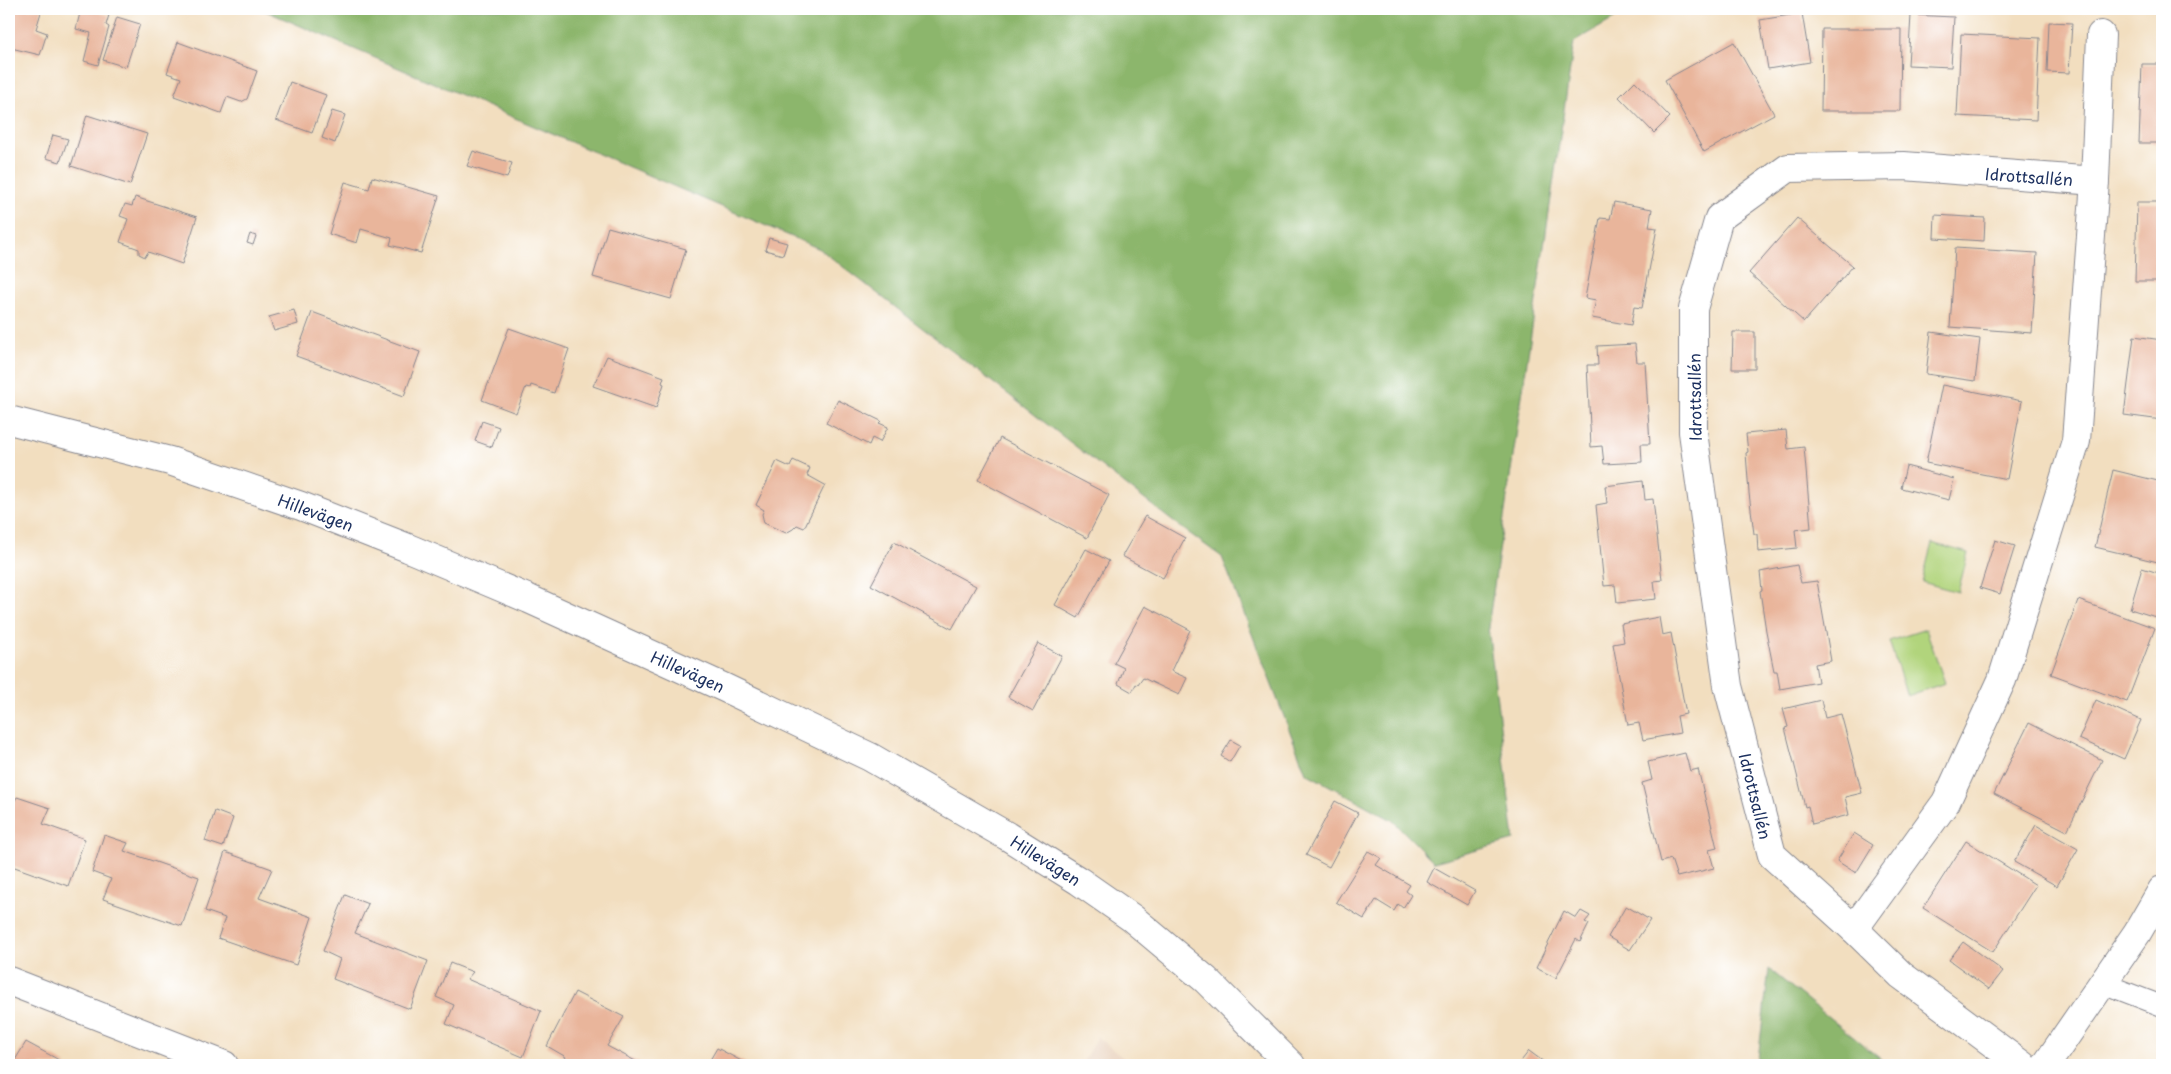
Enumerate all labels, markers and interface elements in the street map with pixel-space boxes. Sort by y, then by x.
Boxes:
street label: Idrottsallén [1984,161,2074,191]
street label: Idrottsallén [1681,353,1707,441]
street label: Hillevägen [275,487,357,537]
street label: Hillevägen [647,644,729,698]
street label: Idrottsallén [1734,750,1778,842]
street label: Hillevägen [1006,829,1086,891]

